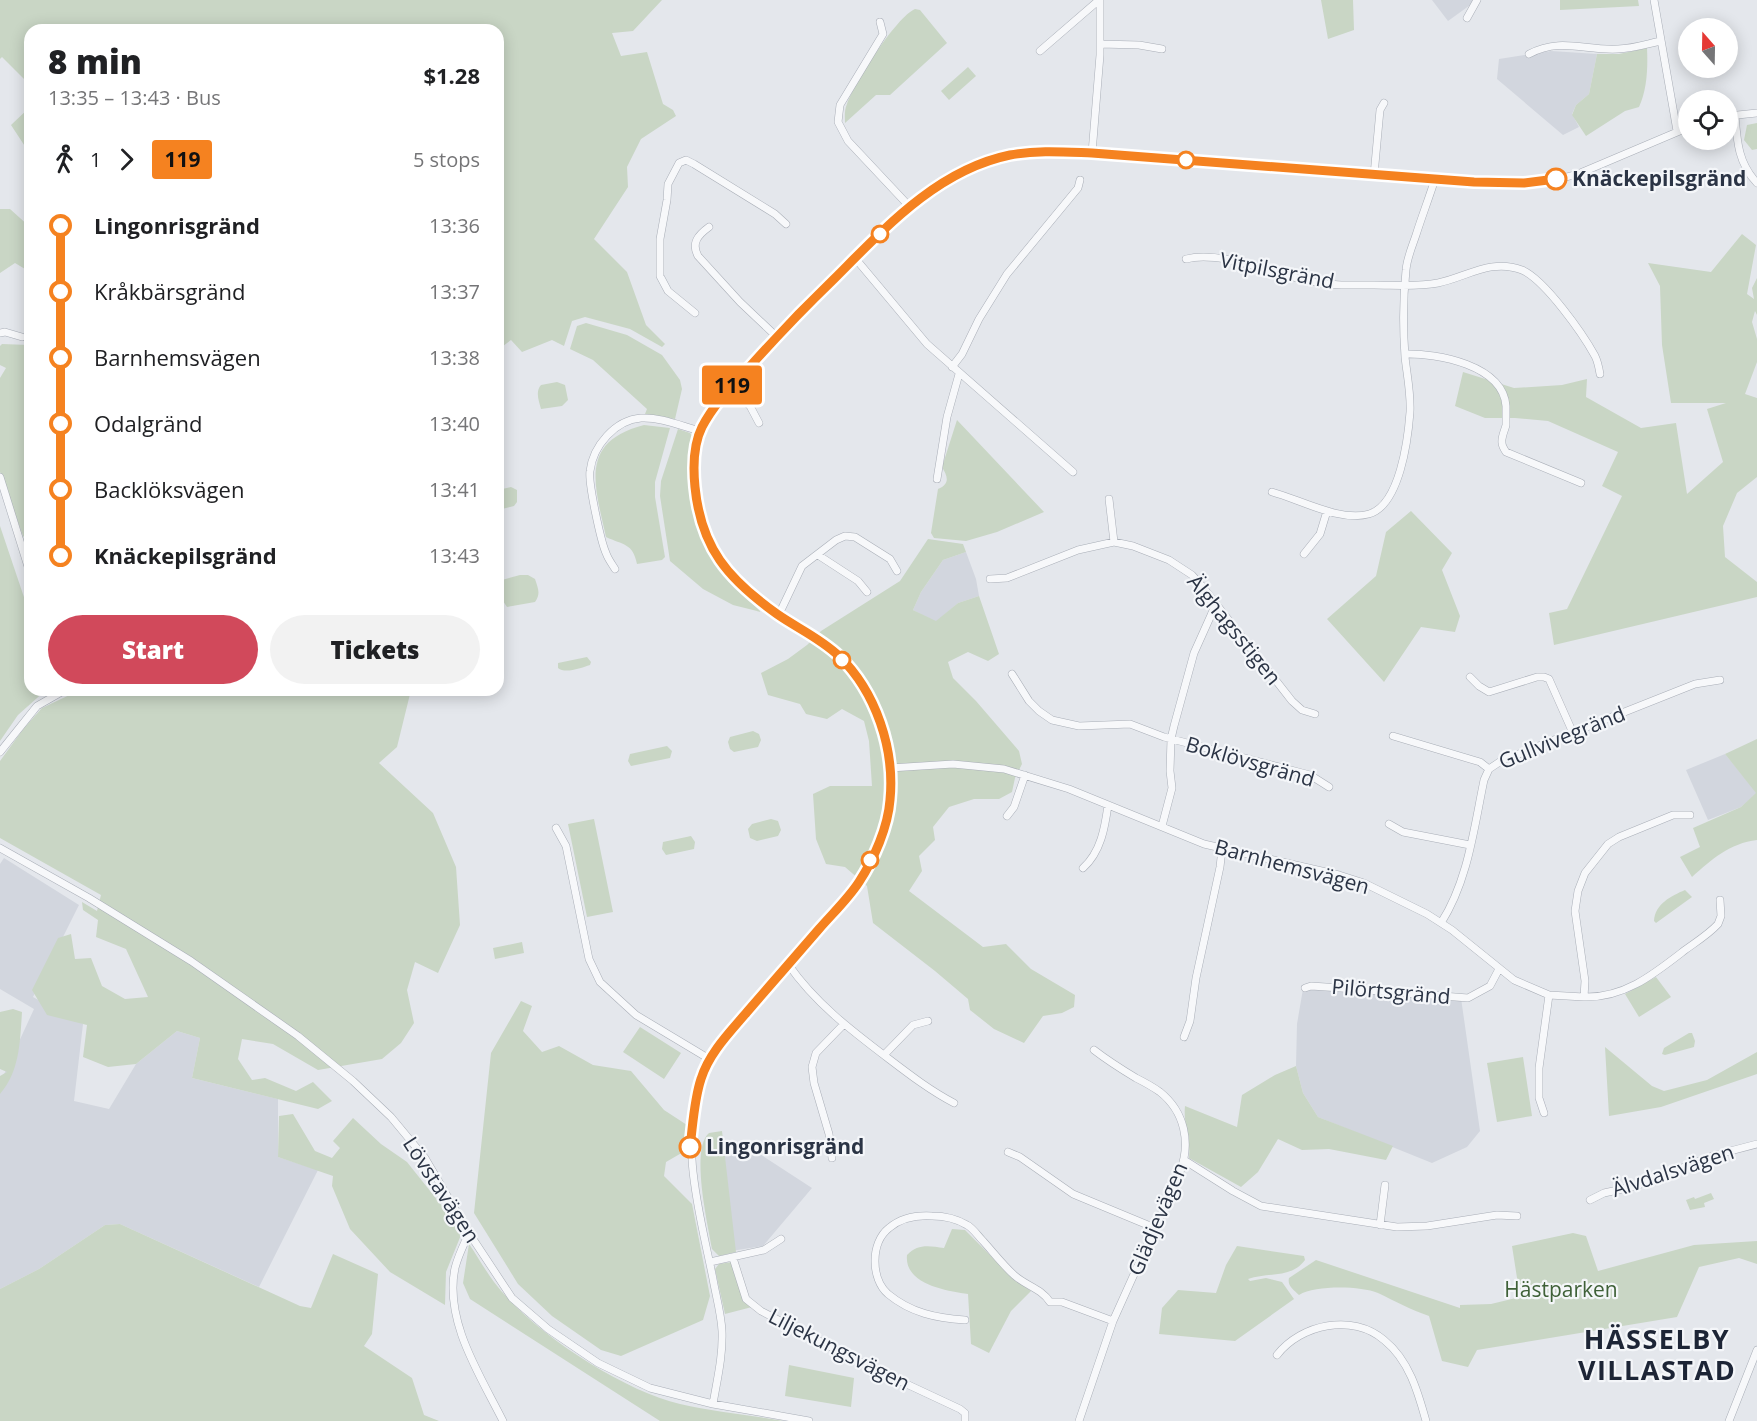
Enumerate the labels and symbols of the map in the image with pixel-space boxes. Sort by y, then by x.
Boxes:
north arrow [1678,18,1738,78]
unlabelled marker [1177,151,1195,169]
place label: Knäckepilsgränd [1572,164,1746,192]
marker: Knäckepilsgränd [1545,168,1567,190]
unlabelled marker [871,225,889,243]
street label: Vitpilsgränd [1218,245,1337,295]
line badge: 119 [698,366,766,404]
street label: Älghagsstigen [1181,568,1288,691]
unlabelled marker [833,651,851,669]
street label: Gullvivegränd [1494,699,1629,775]
street label: Boklövsgränd [1182,729,1318,793]
street label: Barnhemsvägen [1212,832,1373,900]
unlabelled marker [861,851,879,869]
street label: Pilörtsgränd [1330,972,1452,1010]
street label: Lövstavägen [397,1131,487,1248]
place label: Lingonrisgränd [706,1132,864,1160]
marker: Lingonrisgränd [679,1136,701,1158]
street label: Älvdalsvägen [1608,1137,1737,1203]
street label: Glädjevägen [1121,1158,1193,1280]
park label: Hästparken [1504,1275,1618,1303]
street label: Liljekungsvägen [764,1301,915,1397]
district label: HÄSSELBY VILLASTAD [1578,1320,1736,1388]

